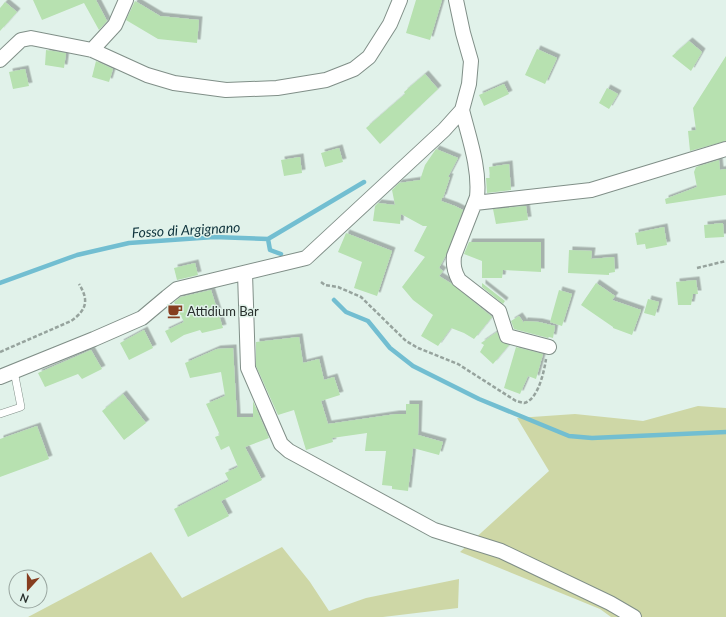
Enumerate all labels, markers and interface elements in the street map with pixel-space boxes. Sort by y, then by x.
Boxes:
water label: Fosso di Argignano [131,218,241,241]
cafe icon: Attidium Bar [166,302,184,320]
place label: Attidium Bar [187,303,259,319]
north arrow [8,569,48,609]
text: N [18,591,31,606]

